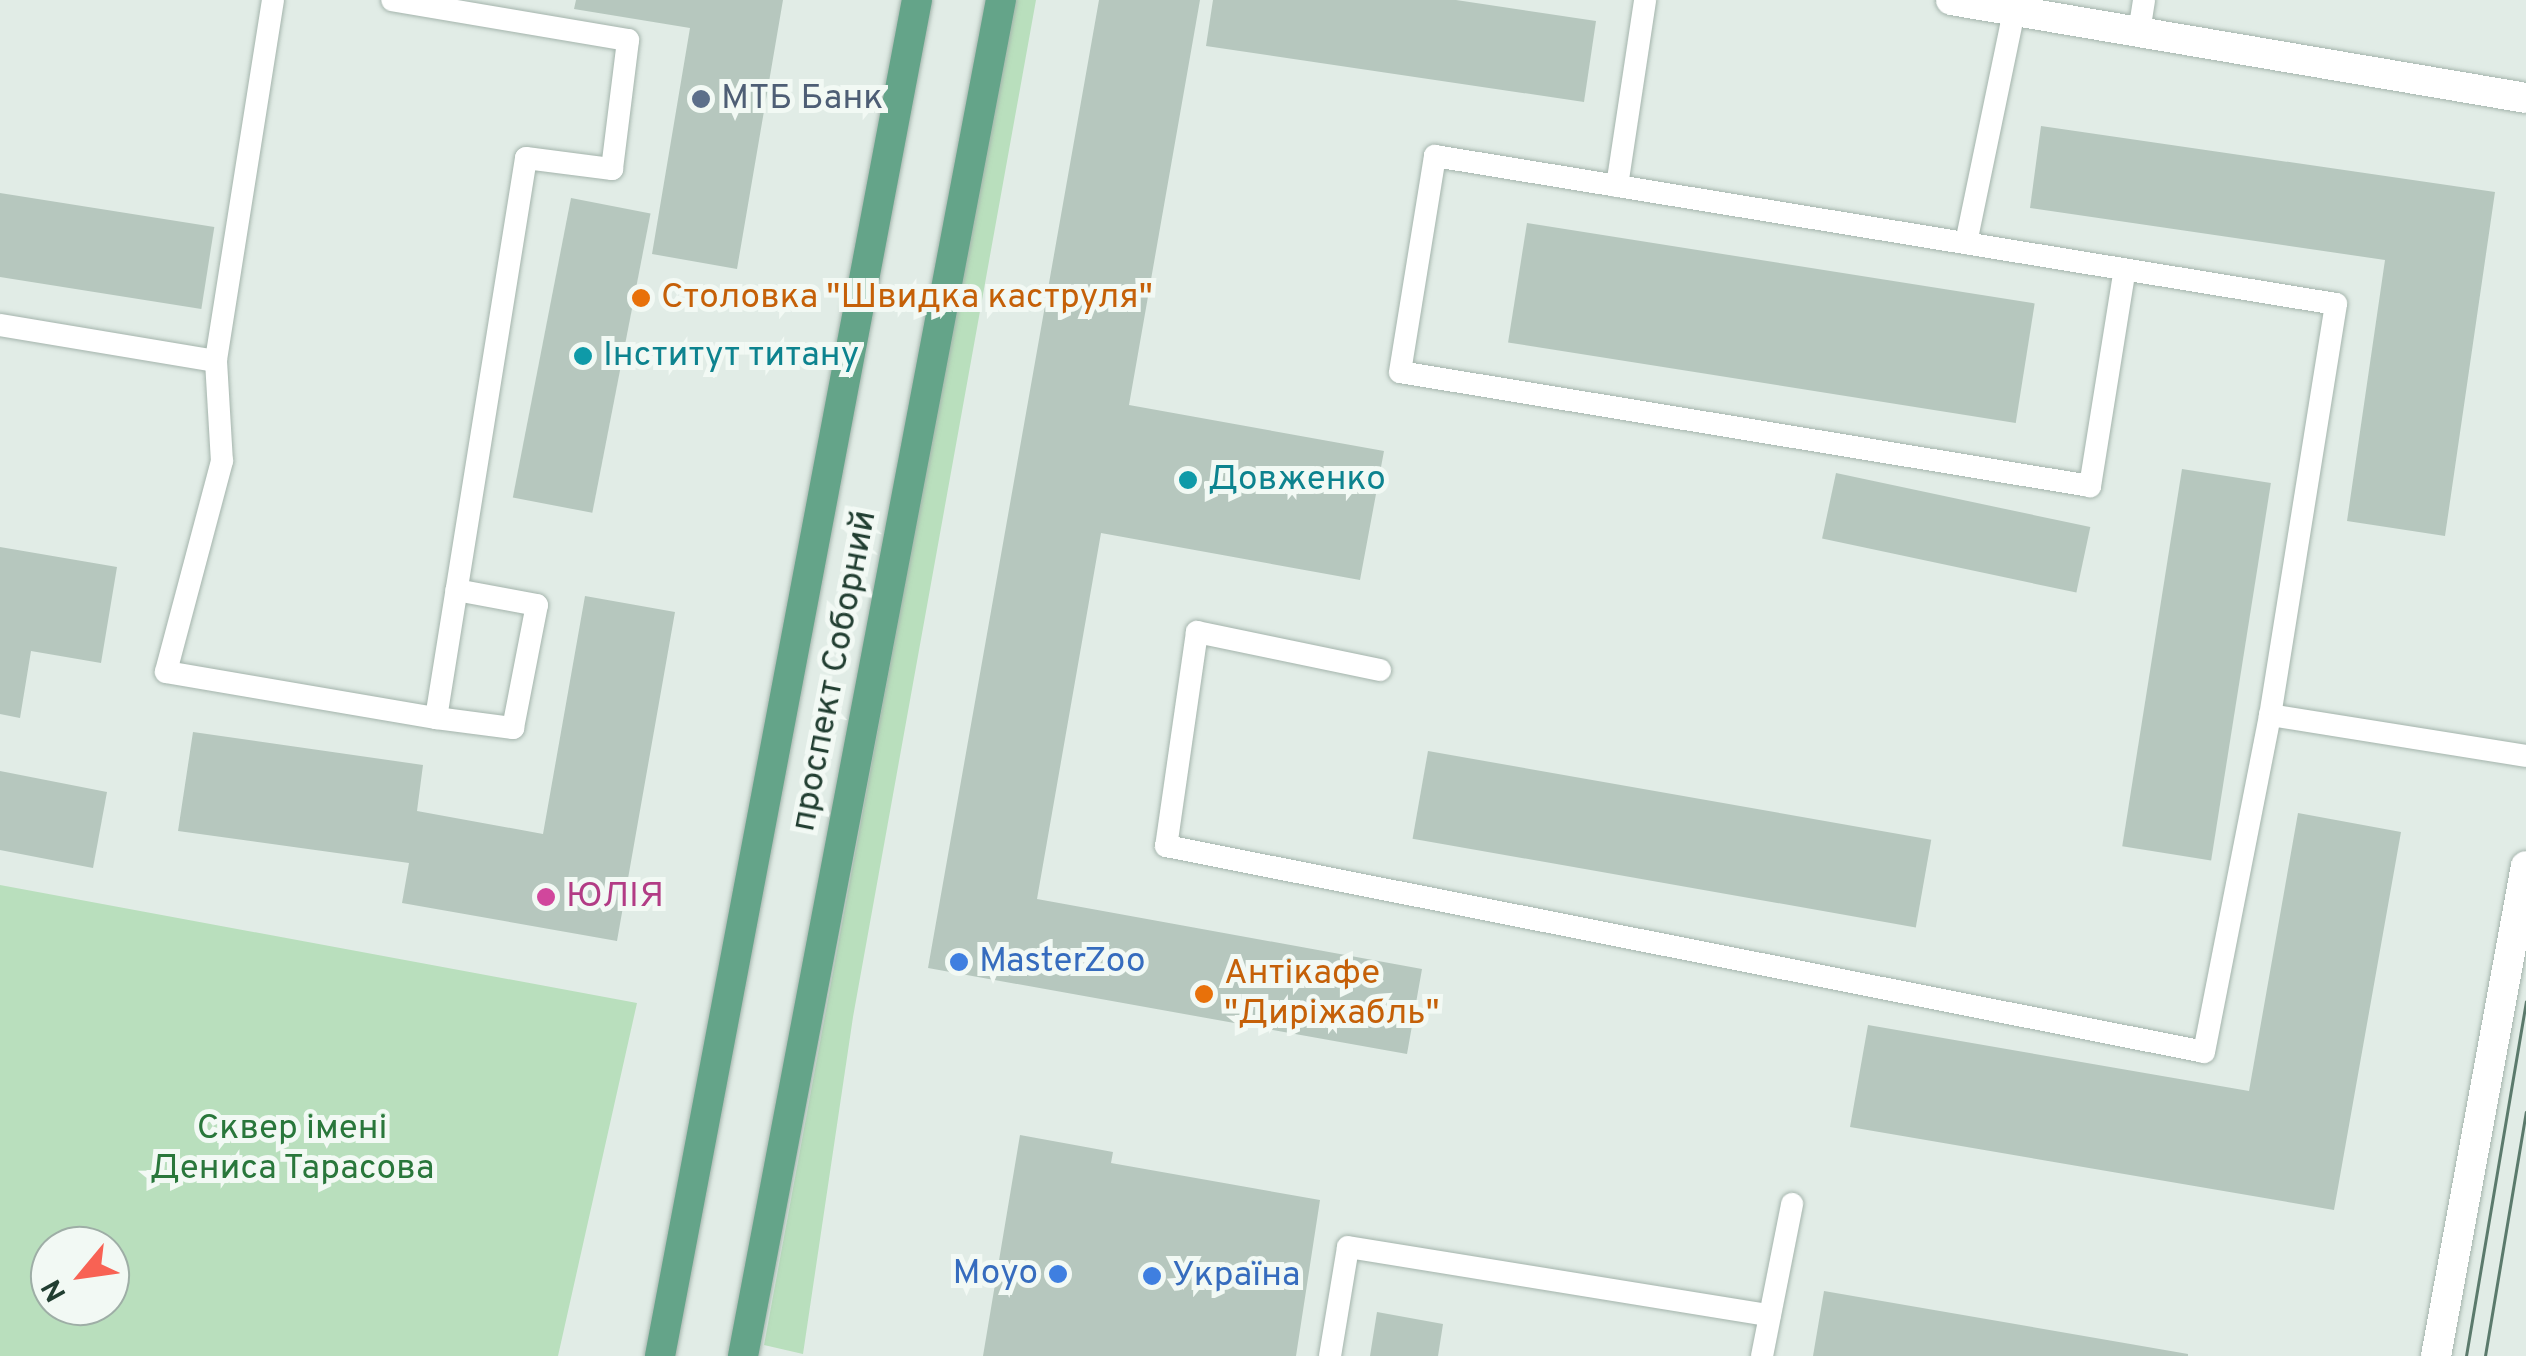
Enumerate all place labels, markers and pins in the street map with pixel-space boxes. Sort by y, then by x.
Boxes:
place label: МТБ Банк [721,78,883,120]
marker: МТБ Банк [690,88,712,110]
place label: Столовка "Швидка каструля" [661,277,1153,319]
marker: Столовка "Швидка каструля" [630,287,652,309]
place label: Інститут титану [603,335,859,377]
marker: Інститут титану [572,345,594,367]
place label: Довженко [1208,459,1386,501]
marker: Довженко [1177,469,1199,491]
place label: ЮЛІЯ [566,876,664,918]
marker: ЮЛІЯ [535,886,557,908]
place label: MasterZoo [979,941,1145,983]
marker: MasterZoo [948,951,970,973]
place label: Антiкафе "Дирiжабль" [1224,953,1440,1035]
marker: Антiкафе "Дирiжабль" [1193,983,1215,1005]
place label: Moyo [953,1253,1038,1295]
place label: Україна [1172,1255,1300,1297]
marker: Moyo [1047,1263,1069,1285]
marker: Україна [1141,1265,1163,1287]

